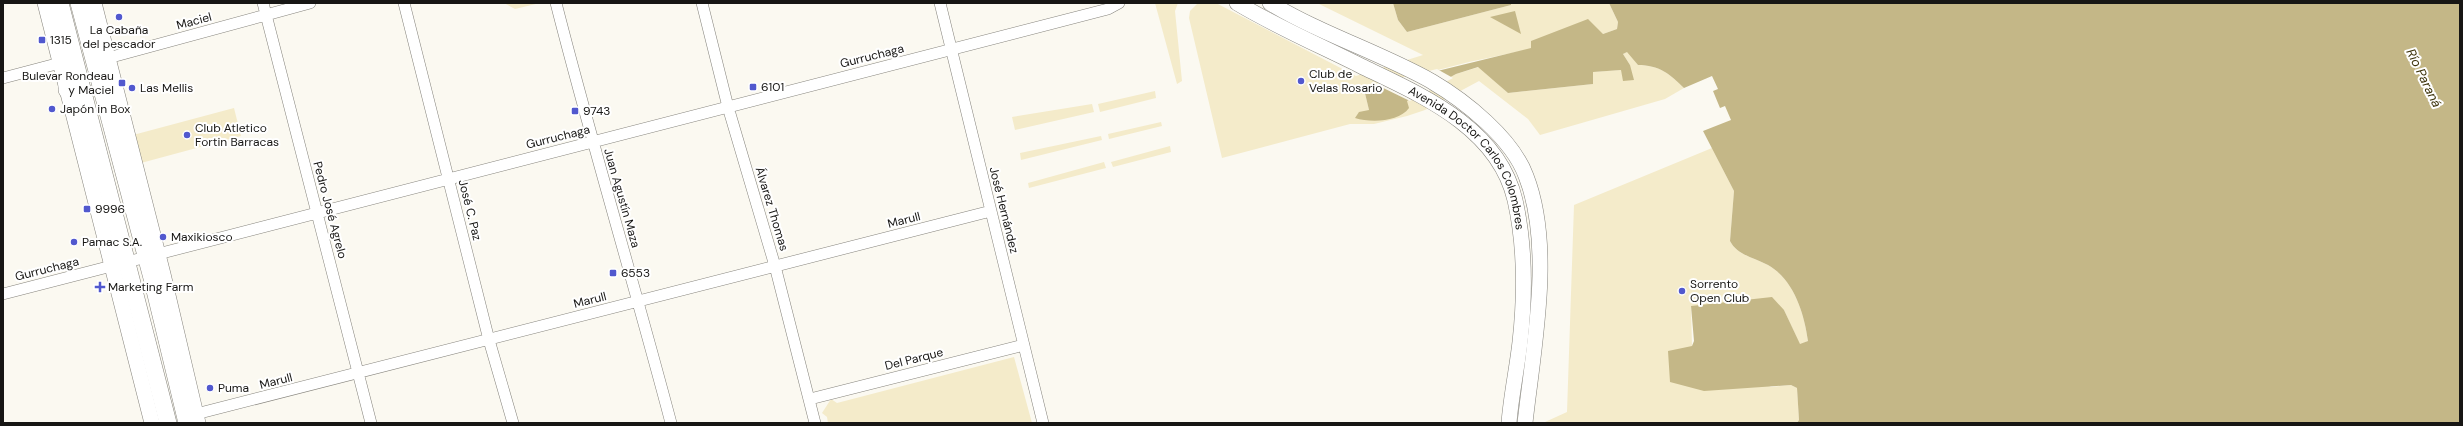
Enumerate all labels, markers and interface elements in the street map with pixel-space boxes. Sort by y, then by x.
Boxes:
street label: Maciel [175,9,213,33]
marker: La Cabaña del pescador [114,12,124,22]
place label: La Cabaña del pescador [82,22,156,52]
place label: 1315 [50,32,72,48]
marker: 1315 [37,35,47,45]
street label: Gurruchaga [838,40,906,72]
water label: Río Paraná [2402,46,2446,110]
place label: Club de Velas Rosario [1309,66,1382,96]
place label: Bulevar Rondeau y Maciel [22,68,114,98]
marker: Club de Velas Rosario [1296,76,1306,86]
marker: Bulevar Rondeau y Maciel [117,78,127,88]
place label: 6101 [761,79,784,95]
place label: Las Mellis [140,80,193,96]
marker: 6101 [748,82,758,92]
marker: Las Mellis [127,83,137,93]
street label: Avenida Doctor Carlos Colombres [1406,83,1528,231]
place label: Japón in Box [60,101,130,117]
place label: 9743 [583,103,610,119]
marker: Japón in Box [47,104,57,114]
marker: 9743 [570,106,580,116]
place label: Club Atletico Fortin Barracas [195,120,279,150]
street label: Gurruchaga [524,121,592,153]
marker: Club Atletico Fortin Barracas [182,130,192,140]
street label: Juan Agustín Maza [600,146,644,250]
street label: Pedro José Agrelo [309,160,351,260]
street label: Álvarez Thomas [752,165,792,253]
street label: José Hernández [986,165,1022,255]
street label: José C. Paz [455,178,485,242]
place label: 9996 [95,201,125,217]
marker: 9996 [82,204,92,214]
street label: Marull [886,208,922,232]
place label: Maxikiosco [171,229,233,245]
marker: Maxikiosco [158,232,168,242]
place label: Pamac S.A. [82,234,142,250]
marker: Pamac S.A. [69,237,79,247]
street label: Gurruchaga [13,253,81,285]
place label: 6553 [621,265,650,281]
marker: 6553 [608,268,618,278]
place label: Sorrento Open Club [1690,276,1749,306]
place label: Marketing Farm [108,279,193,295]
marker: Marketing Farm [95,282,105,292]
marker: Sorrento Open Club [1677,286,1687,296]
street label: Marull [572,288,608,312]
street label: Del Parque [883,344,945,374]
street label: Marull [258,369,294,393]
place label: Puma [218,380,249,396]
marker: Puma [205,383,215,393]

